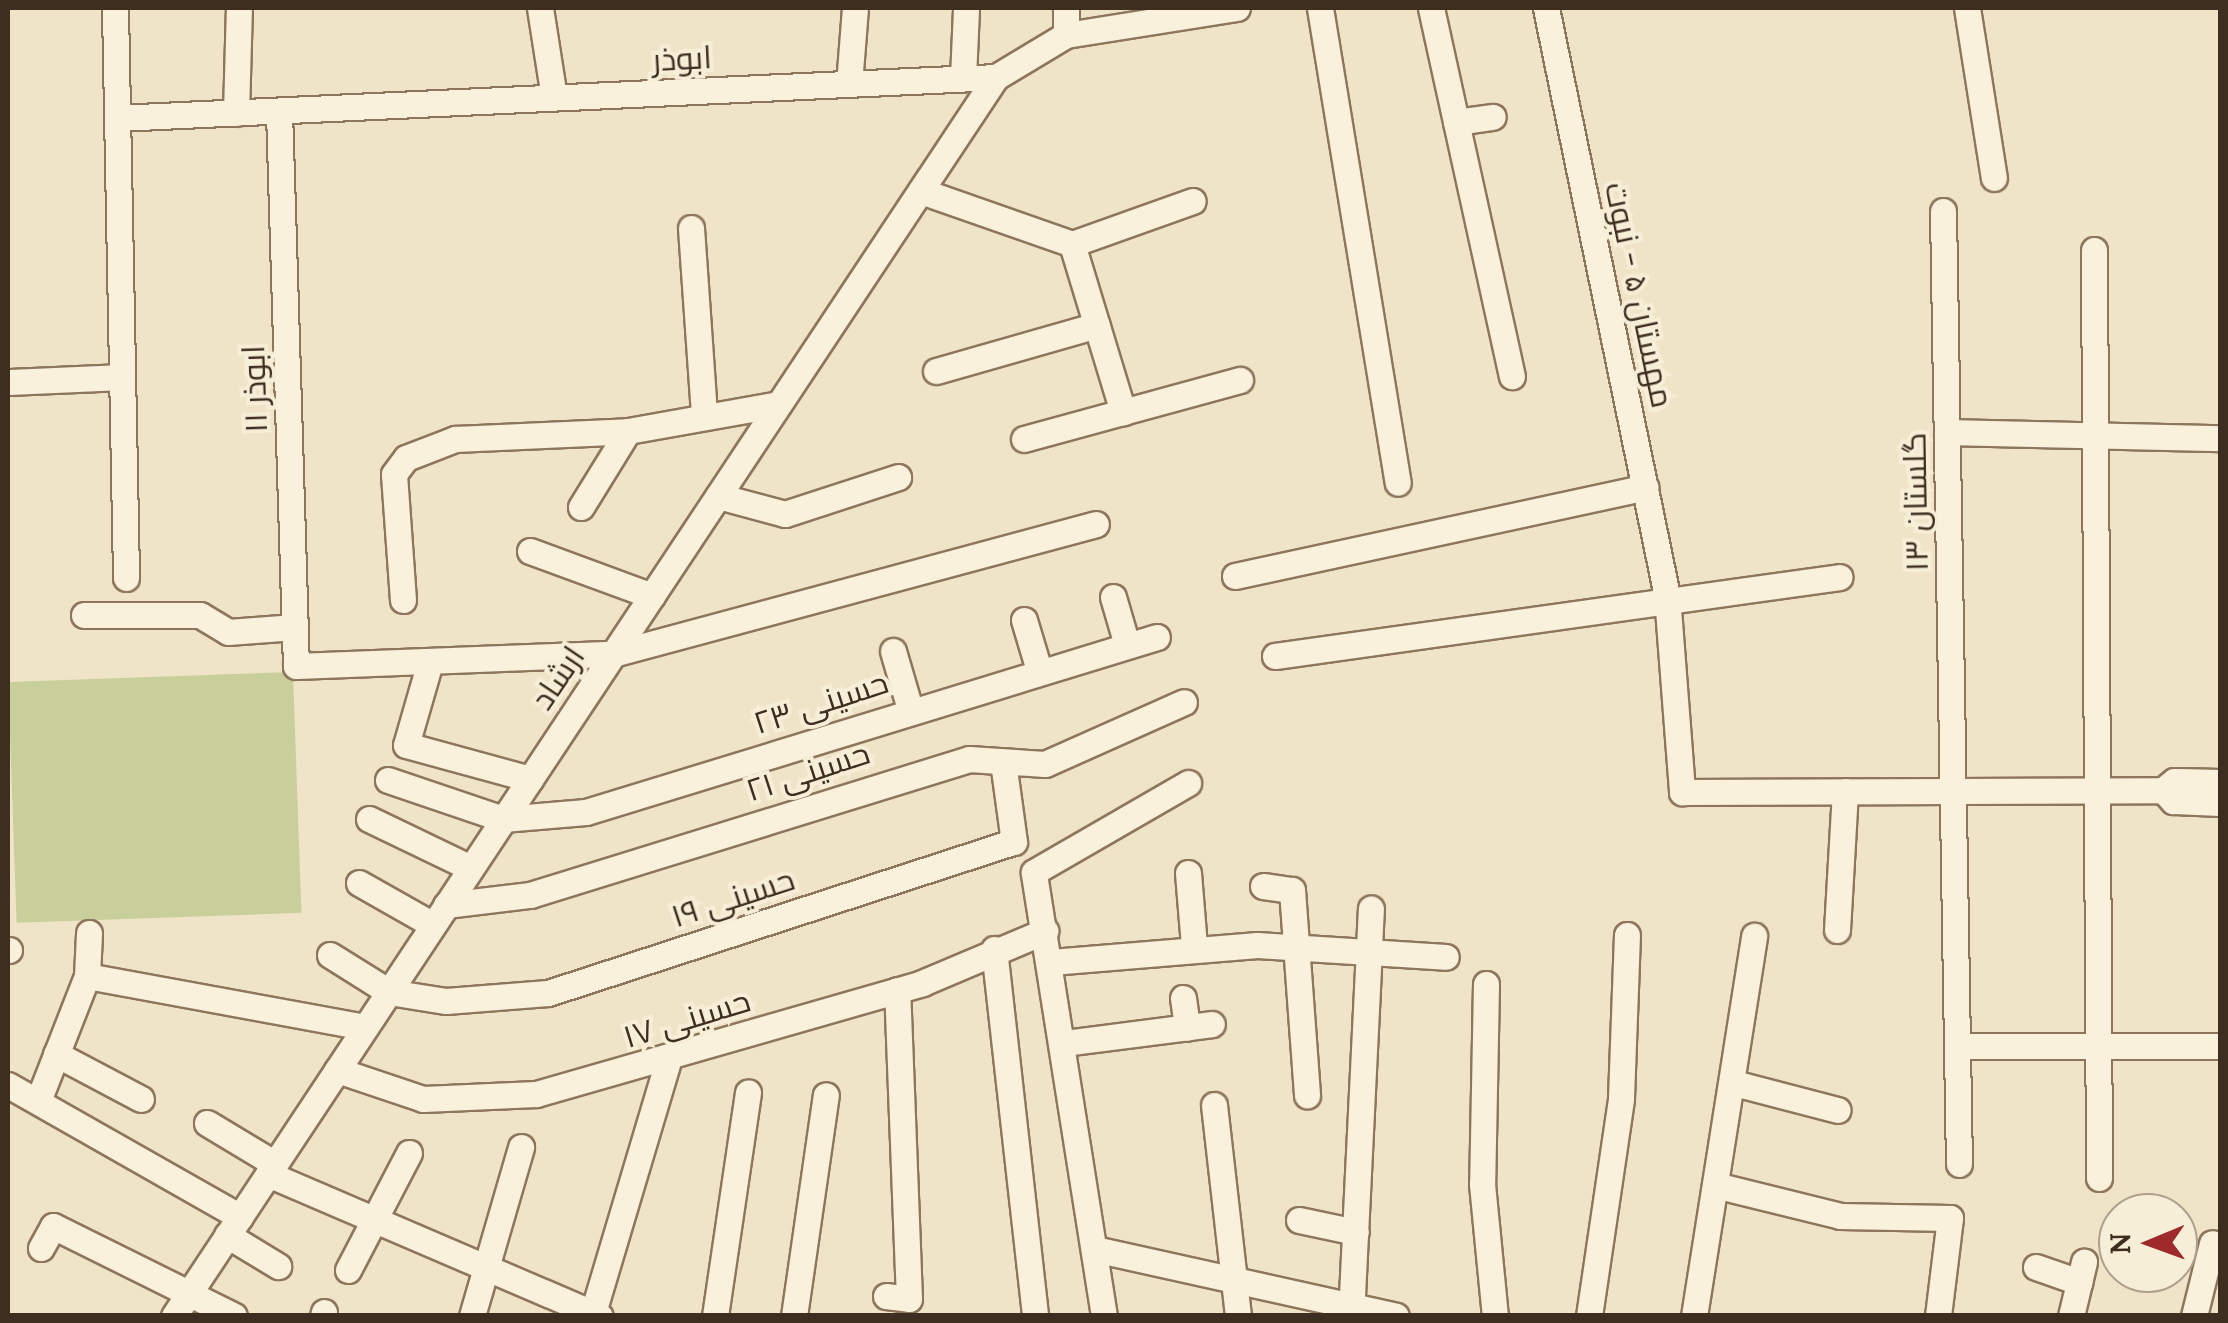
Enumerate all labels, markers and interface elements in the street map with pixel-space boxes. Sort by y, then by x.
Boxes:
street label: ابوذر [651,38,713,80]
street label: مهستان ۵ - نبوت [1596,179,1682,411]
street label: ابوذر ۱۱ [234,345,276,433]
street label: گلستان ۱۳ [1896,432,1936,572]
street label: ارشاد [523,639,593,717]
street label: حسینی ۲۳ [749,663,893,743]
street label: حسینی ۲۱ [741,734,875,810]
street label: حسینی ۱۹ [667,860,799,936]
street label: حسینی ۱۷ [619,982,755,1056]
north arrow [2098,1193,2198,1293]
text: N [2102,1232,2138,1255]

